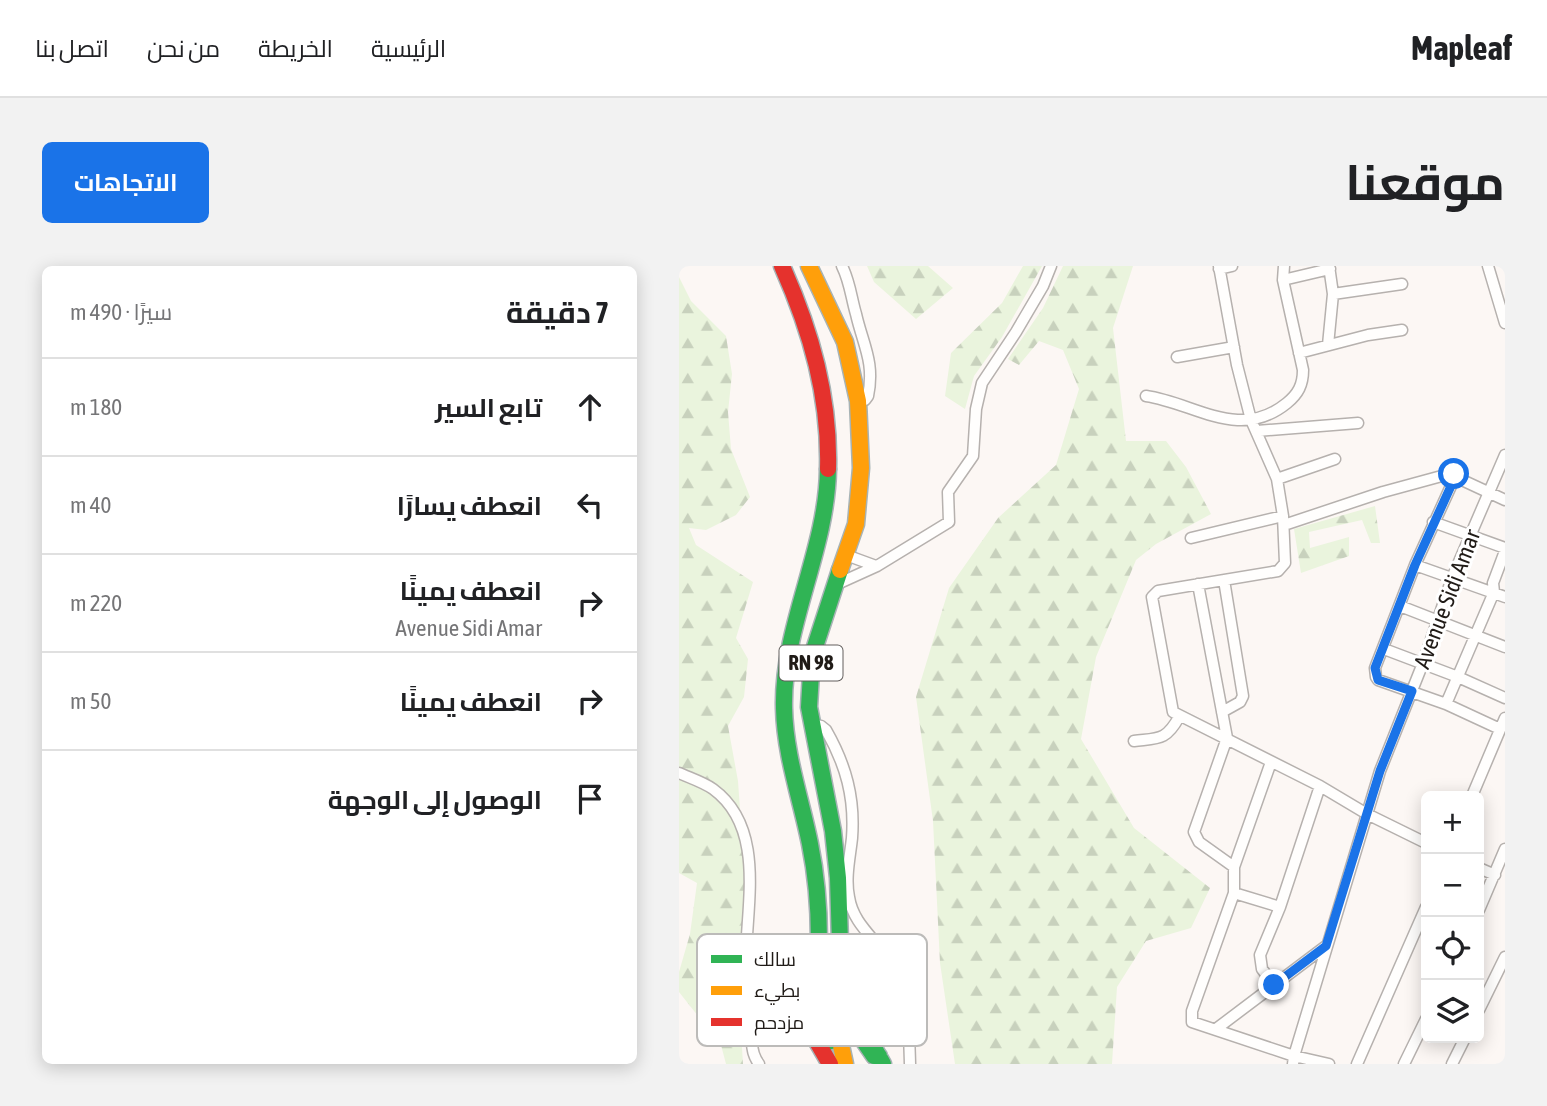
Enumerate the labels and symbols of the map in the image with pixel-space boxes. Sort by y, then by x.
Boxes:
route start [1438,458,1469,489]
street label: Avenue Sidi Amar [1409,525,1486,672]
road number: RN 98 [779,646,843,680]
legend [697,934,927,1046]
text: سالك [754,948,796,970]
route end [1258,969,1289,1000]
text: بطيء [754,979,800,1005]
text: مزدحم [754,1011,804,1036]

